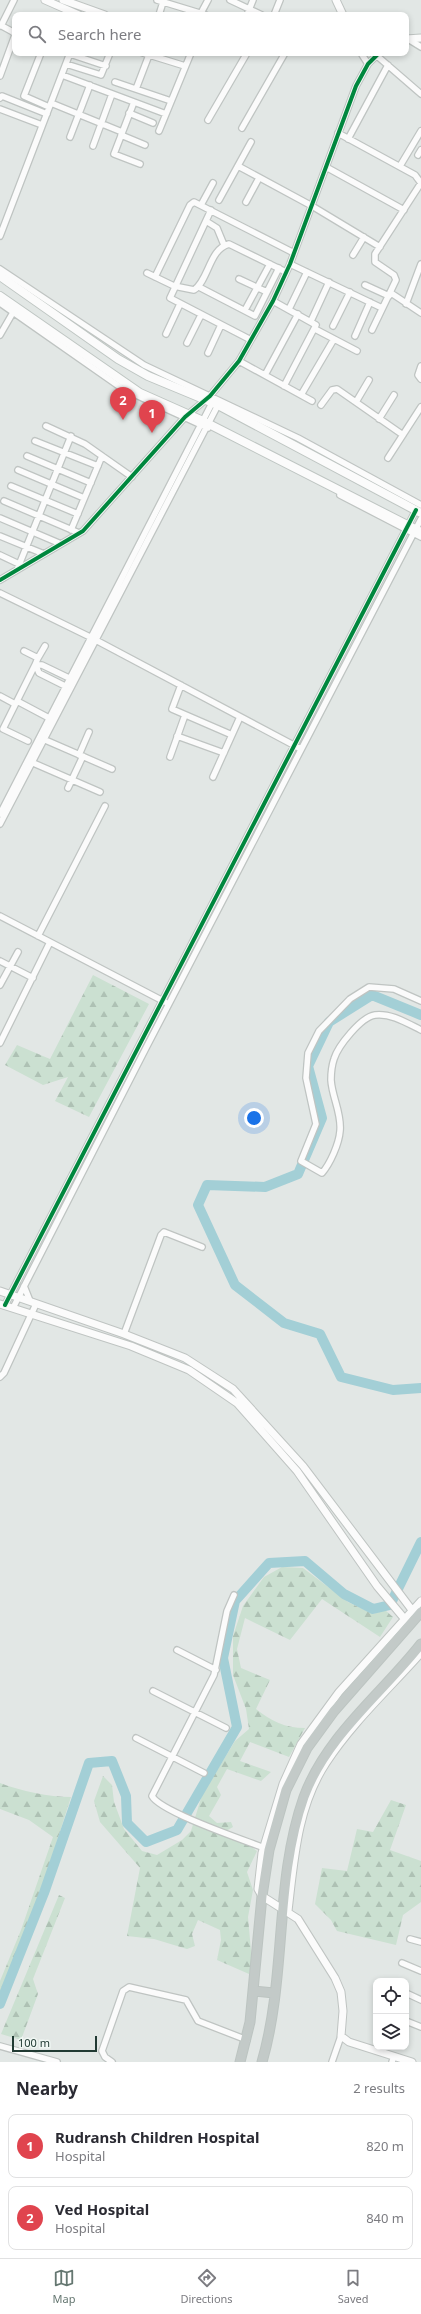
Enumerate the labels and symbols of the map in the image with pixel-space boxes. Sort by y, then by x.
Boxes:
pin: 2 [110,387,136,420]
pin: 1 [139,400,165,433]
your location [244,1108,264,1128]
scale bar [12,2034,97,2053]

